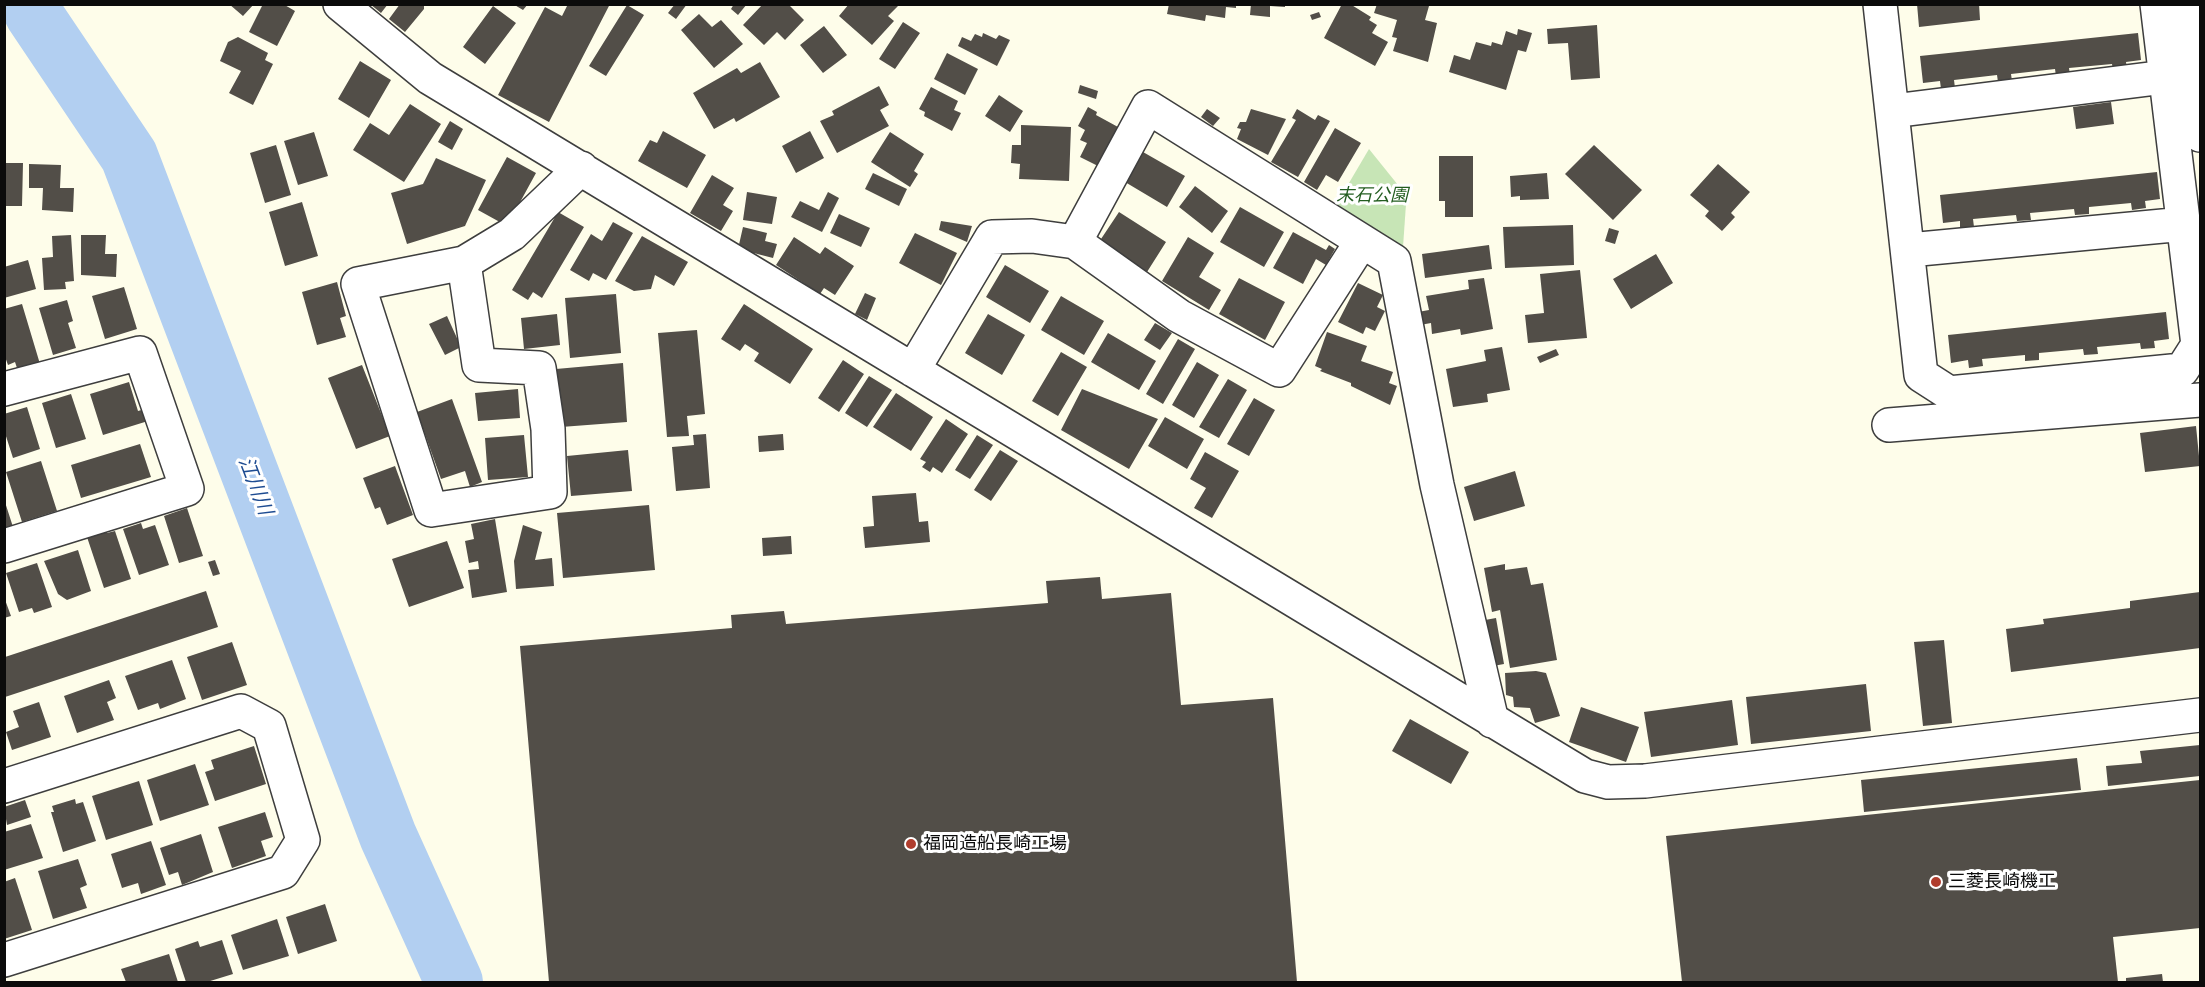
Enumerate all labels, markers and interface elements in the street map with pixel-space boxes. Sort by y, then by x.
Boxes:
park label: 末石公園 [1336,185,1408,207]
water label: 江川川 [233,454,277,518]
place label: 福岡造船長崎工場 [923,833,1067,855]
marker: 福岡造船長崎工場 [904,837,918,851]
place label: 三菱長崎機工 [1948,871,2056,893]
marker: 三菱長崎機工 [1929,875,1943,889]

